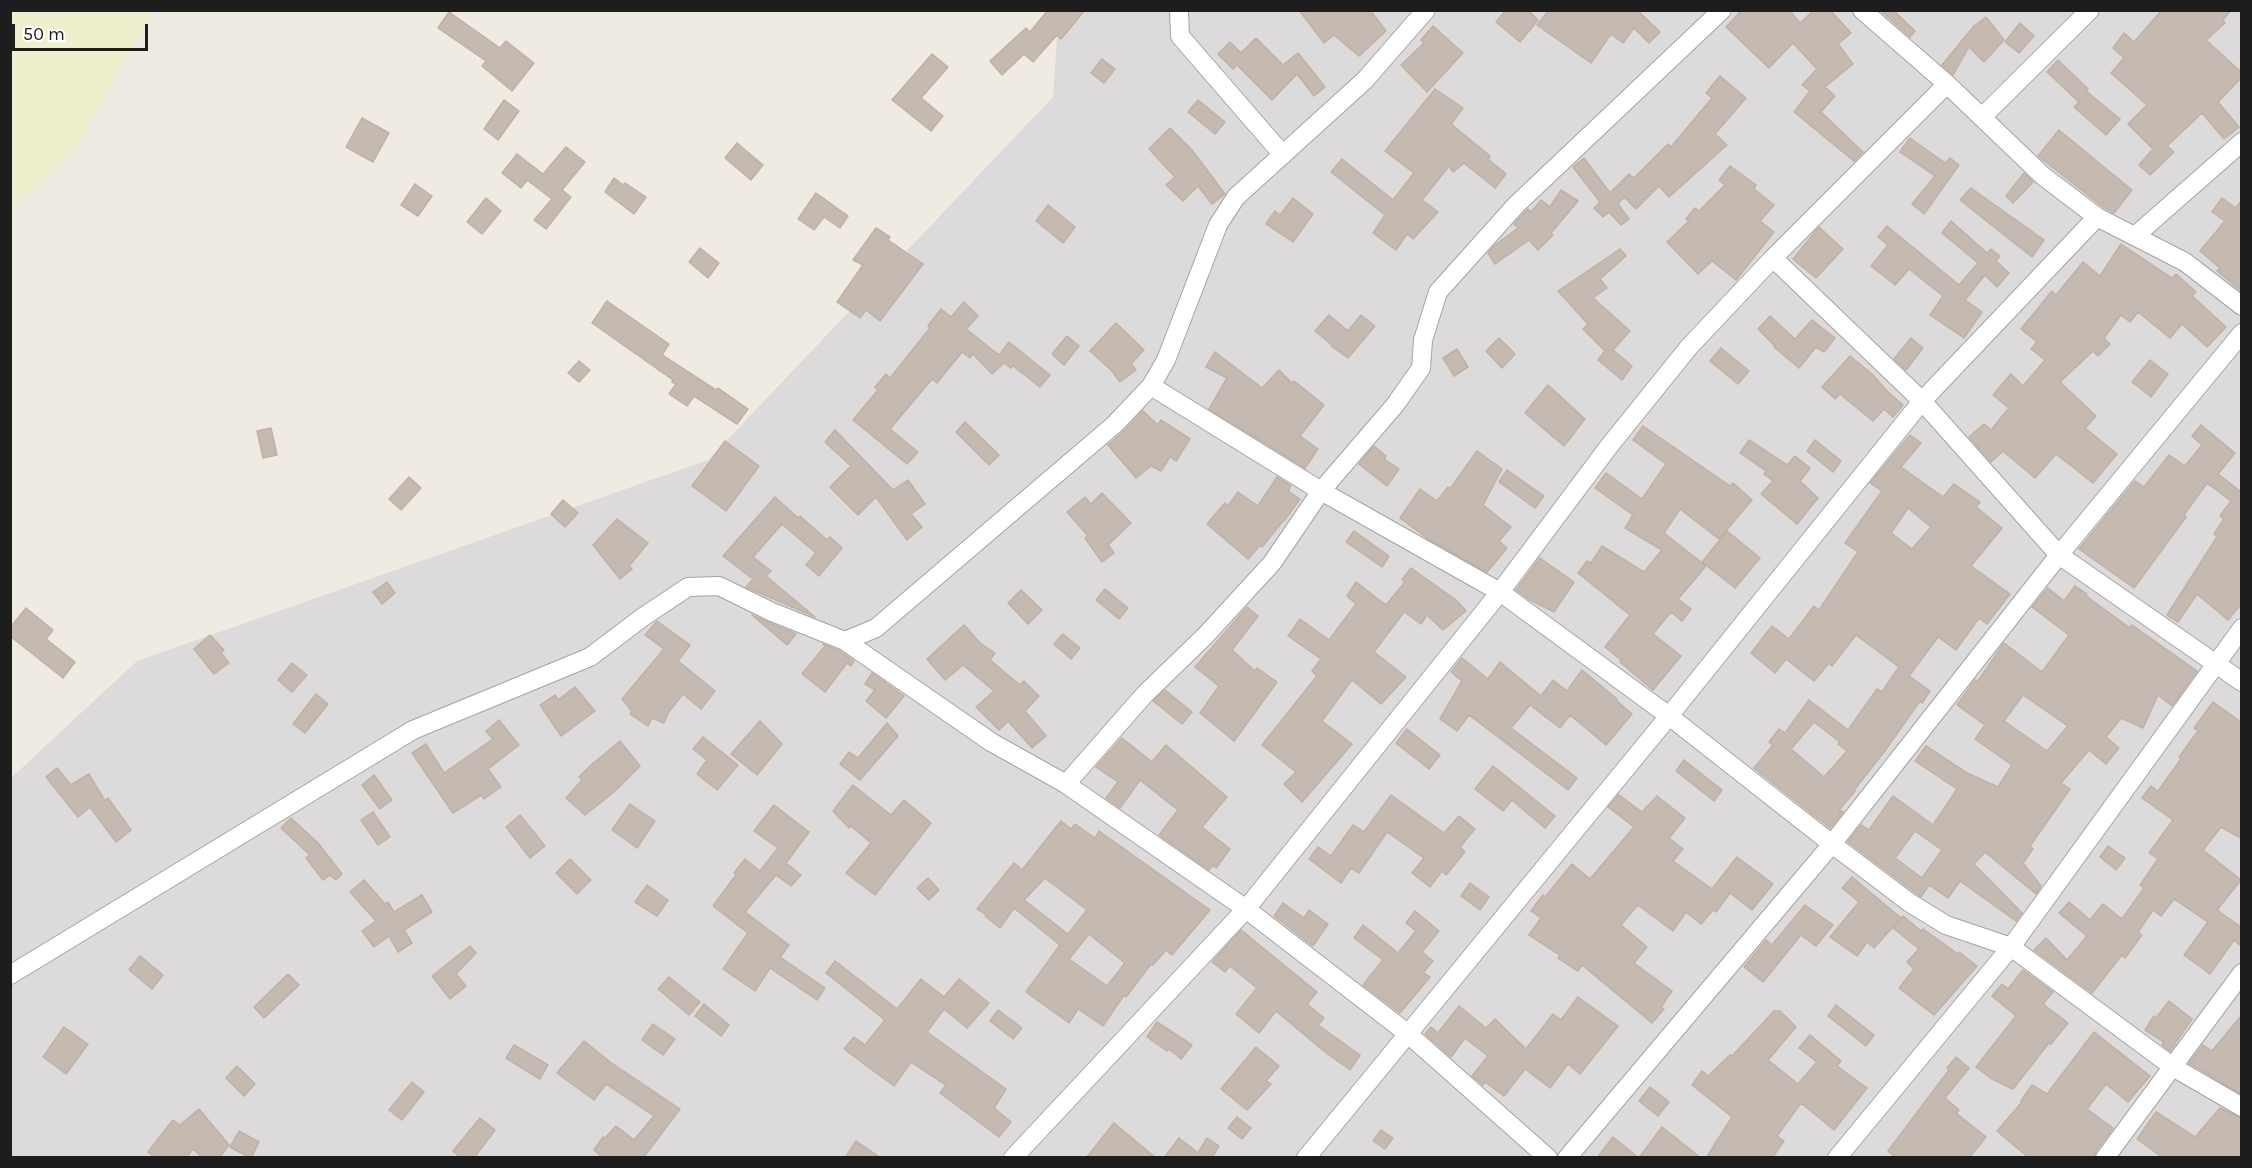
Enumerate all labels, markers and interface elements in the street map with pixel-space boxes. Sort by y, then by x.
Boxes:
scale bar [15,12,152,50]
text: 50 m [23,23,65,45]

